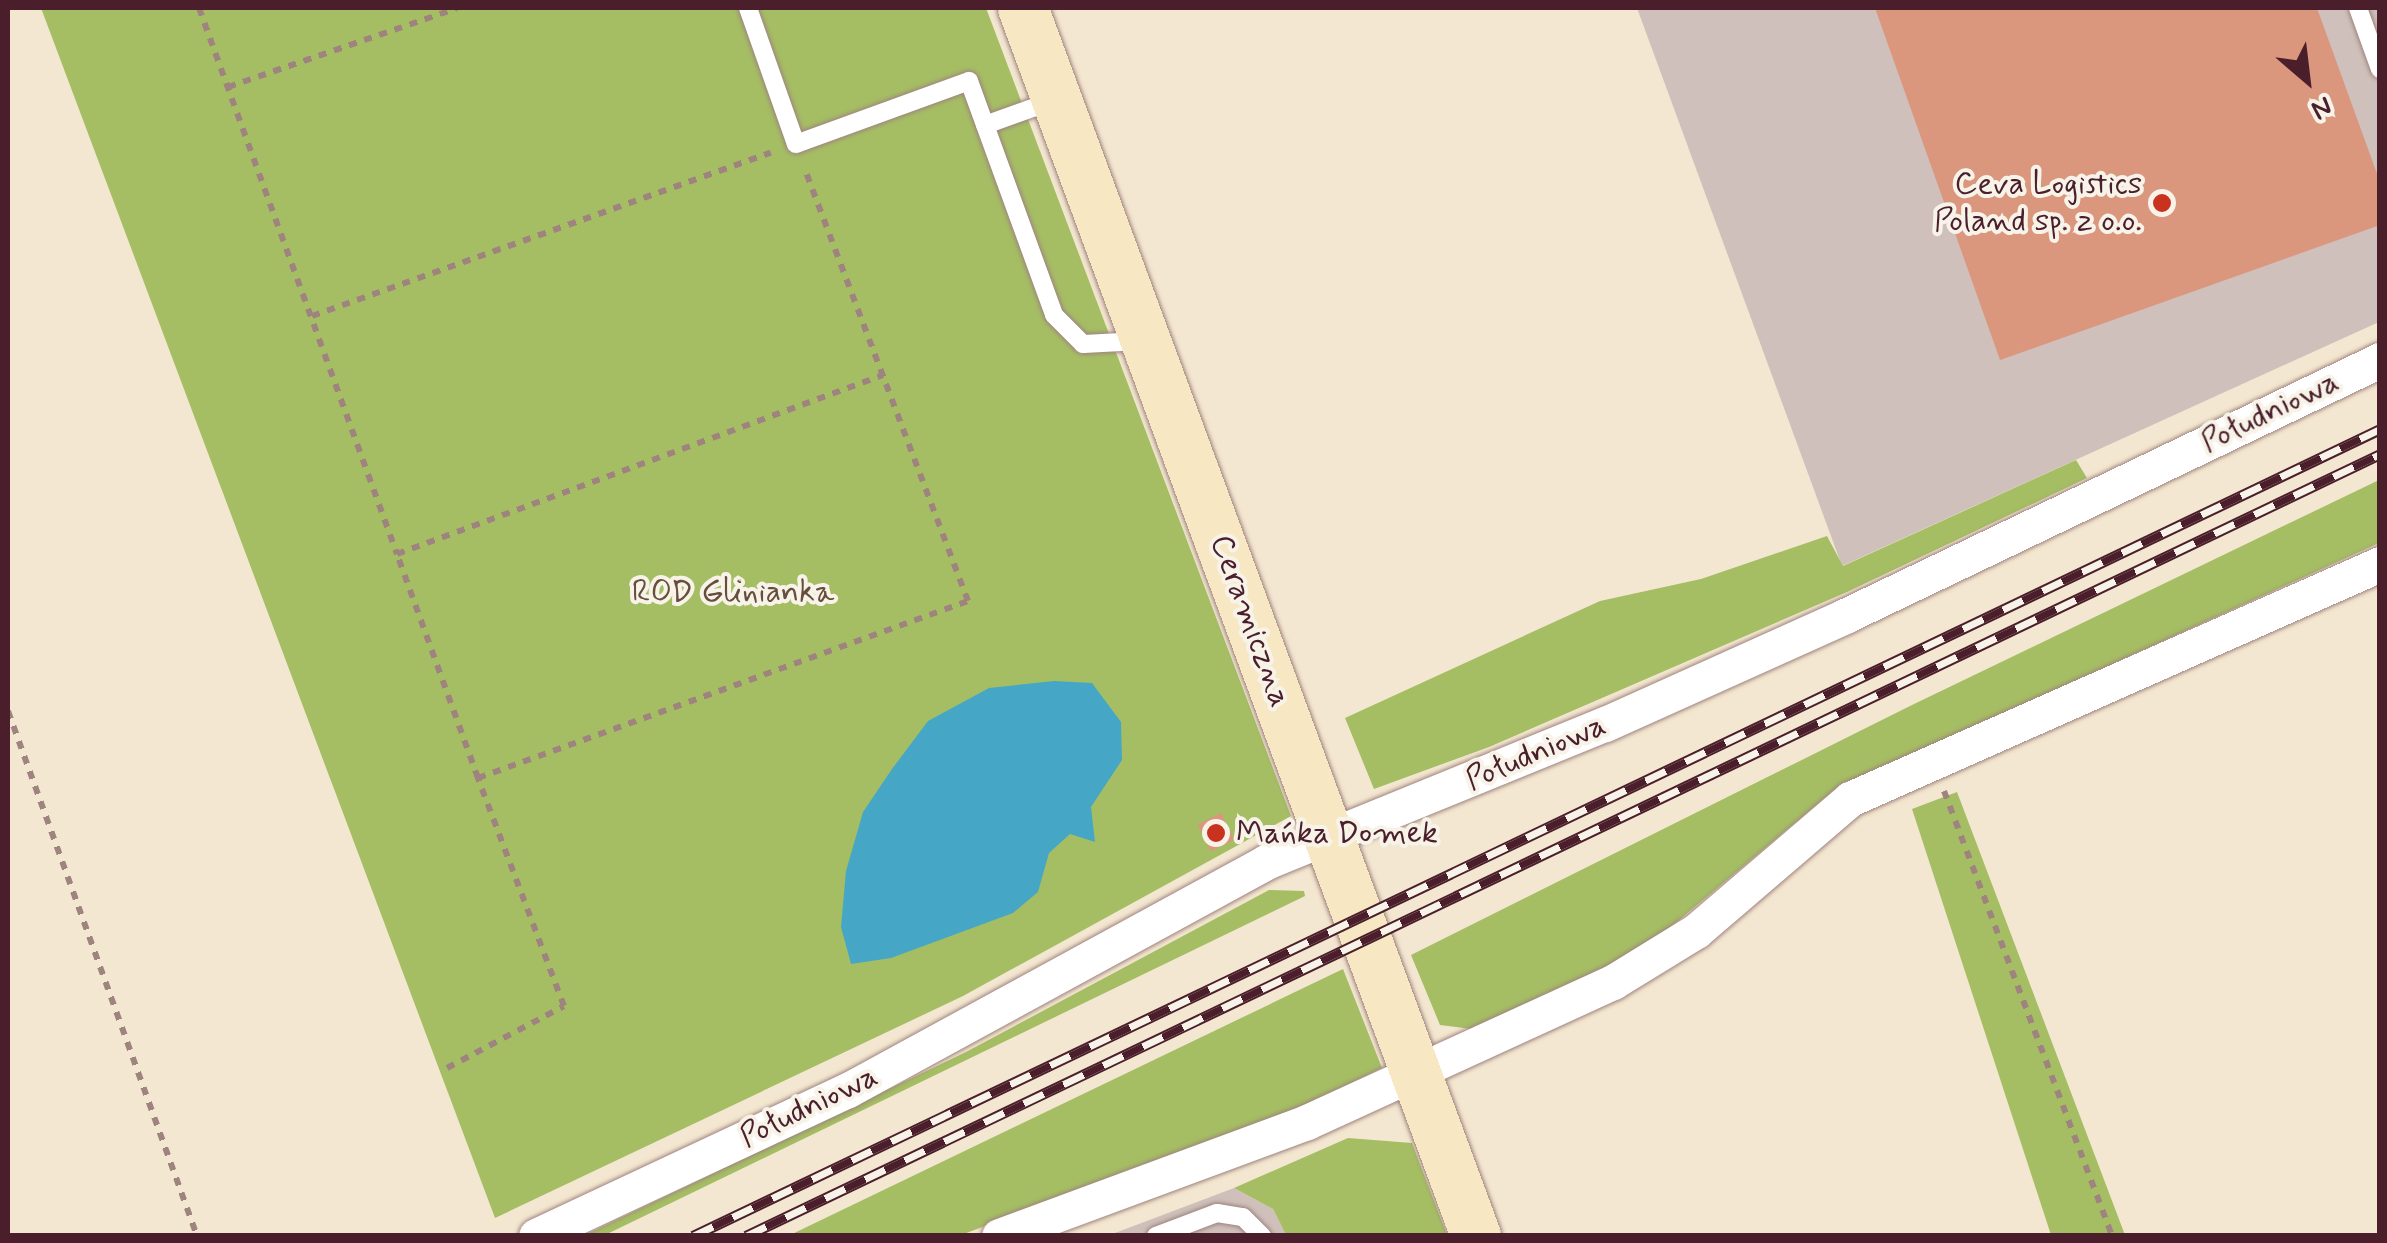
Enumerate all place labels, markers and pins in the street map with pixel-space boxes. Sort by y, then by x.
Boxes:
place label: Ceva Logistics Poland sp. z o.o. [1933,166,2142,241]
marker: Ceva Logistics Poland sp. z o.o. [2151,192,2173,214]
place label: Mańka Domek [1236,814,1435,852]
marker: Mańka Domek [1205,822,1227,844]

